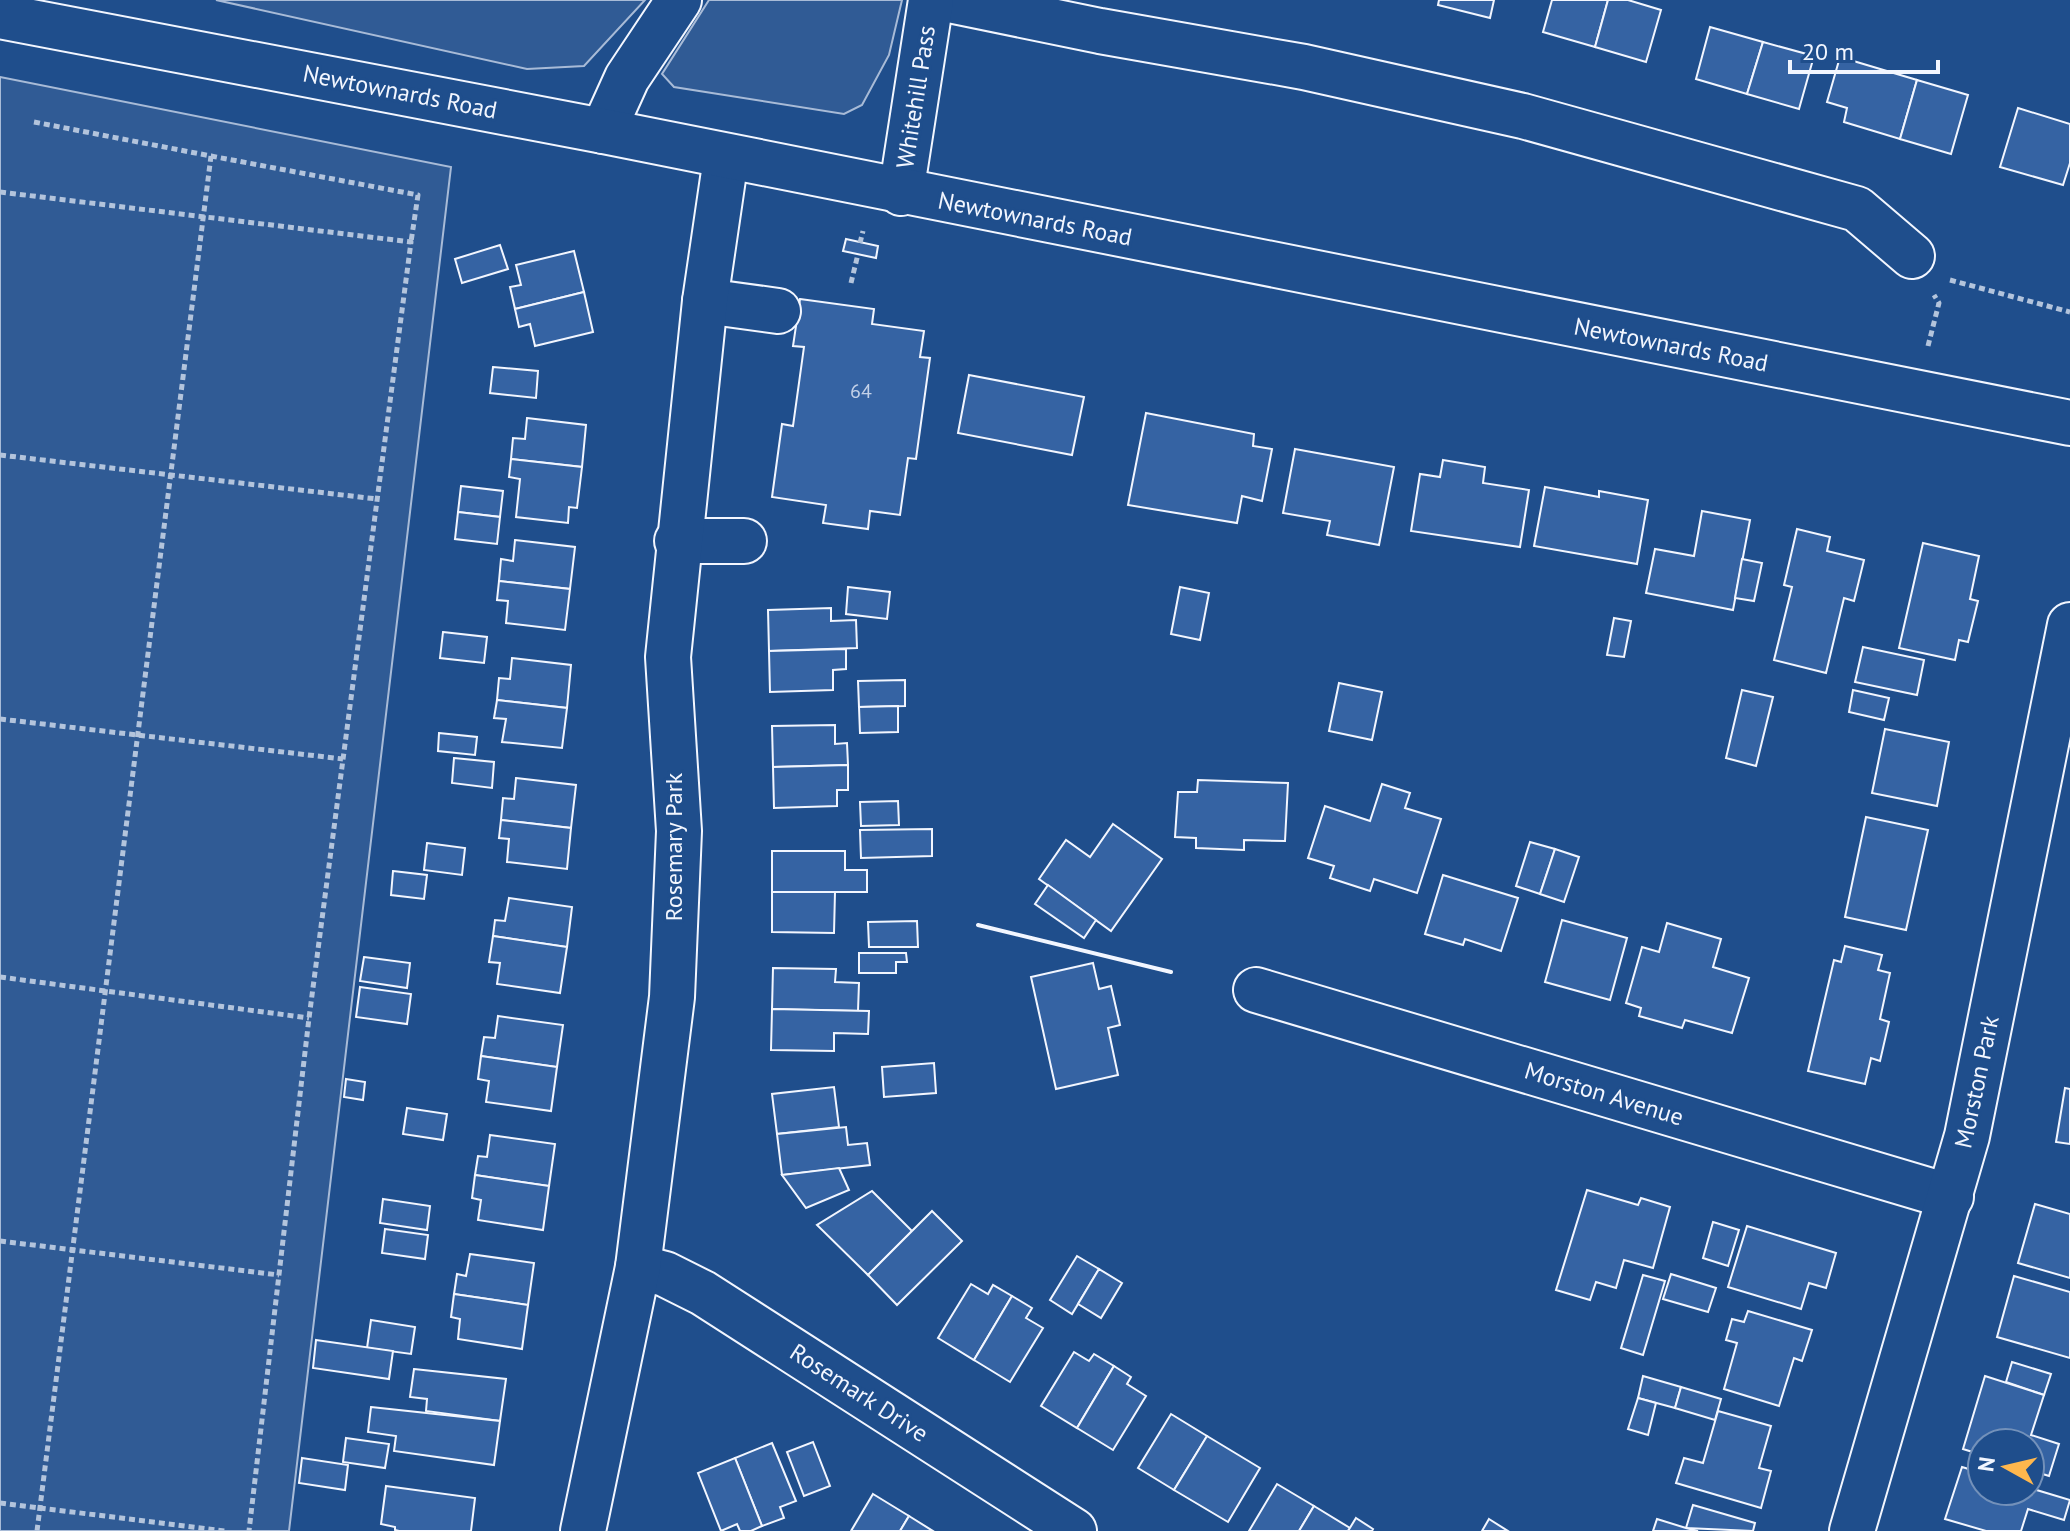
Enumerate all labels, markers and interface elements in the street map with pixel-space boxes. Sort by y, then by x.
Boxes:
street label: Whitehill Pass [889,23,942,171]
scale bar [1790,24,1938,74]
text: 20 m [1802,36,1854,67]
street label: Newtownards Road [300,57,500,126]
street label: Newtownards Road [935,184,1135,253]
street label: Newtownards Road [1571,310,1771,379]
house number: 64 [850,378,872,404]
street label: Rosemary Park [658,772,689,921]
street label: Morston Park [1947,1012,2006,1151]
street label: Morston Avenue [1521,1055,1687,1132]
street label: Rosemark Drive [784,1336,934,1449]
north arrow [1966,1427,2046,1507]
text: N [1971,1455,2001,1473]

